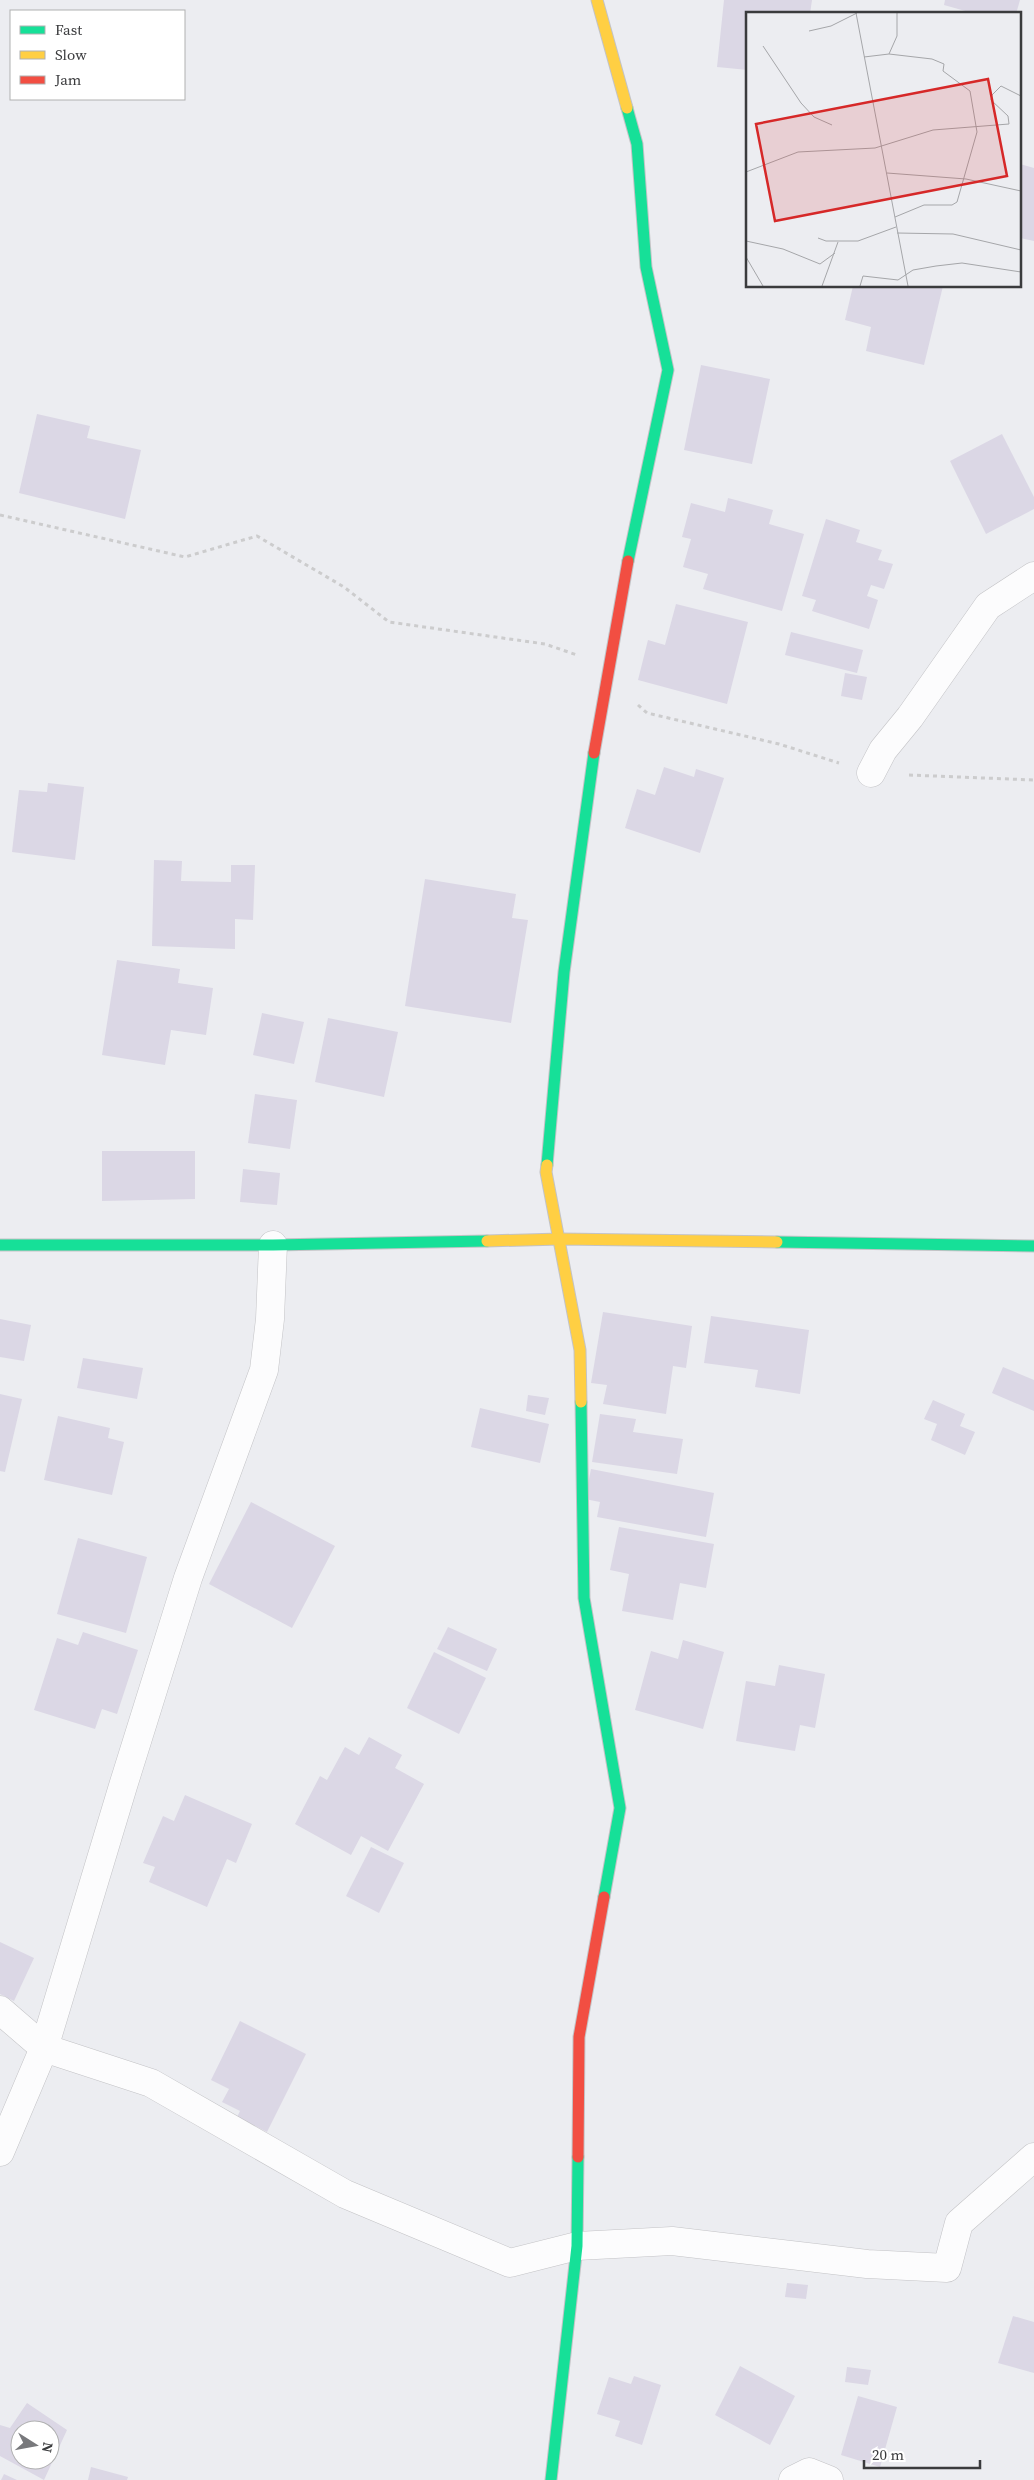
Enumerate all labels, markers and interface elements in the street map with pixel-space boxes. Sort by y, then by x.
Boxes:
legend [10,10,185,100]
inset map [746,12,1022,288]
text: Fast [55,19,82,40]
text: Slow [55,44,87,65]
text: Jam [54,69,82,90]
north arrow [10,2420,60,2470]
scale bar [864,2438,980,2470]
text: N [37,2441,59,2454]
text: 20 m [872,2444,904,2465]

